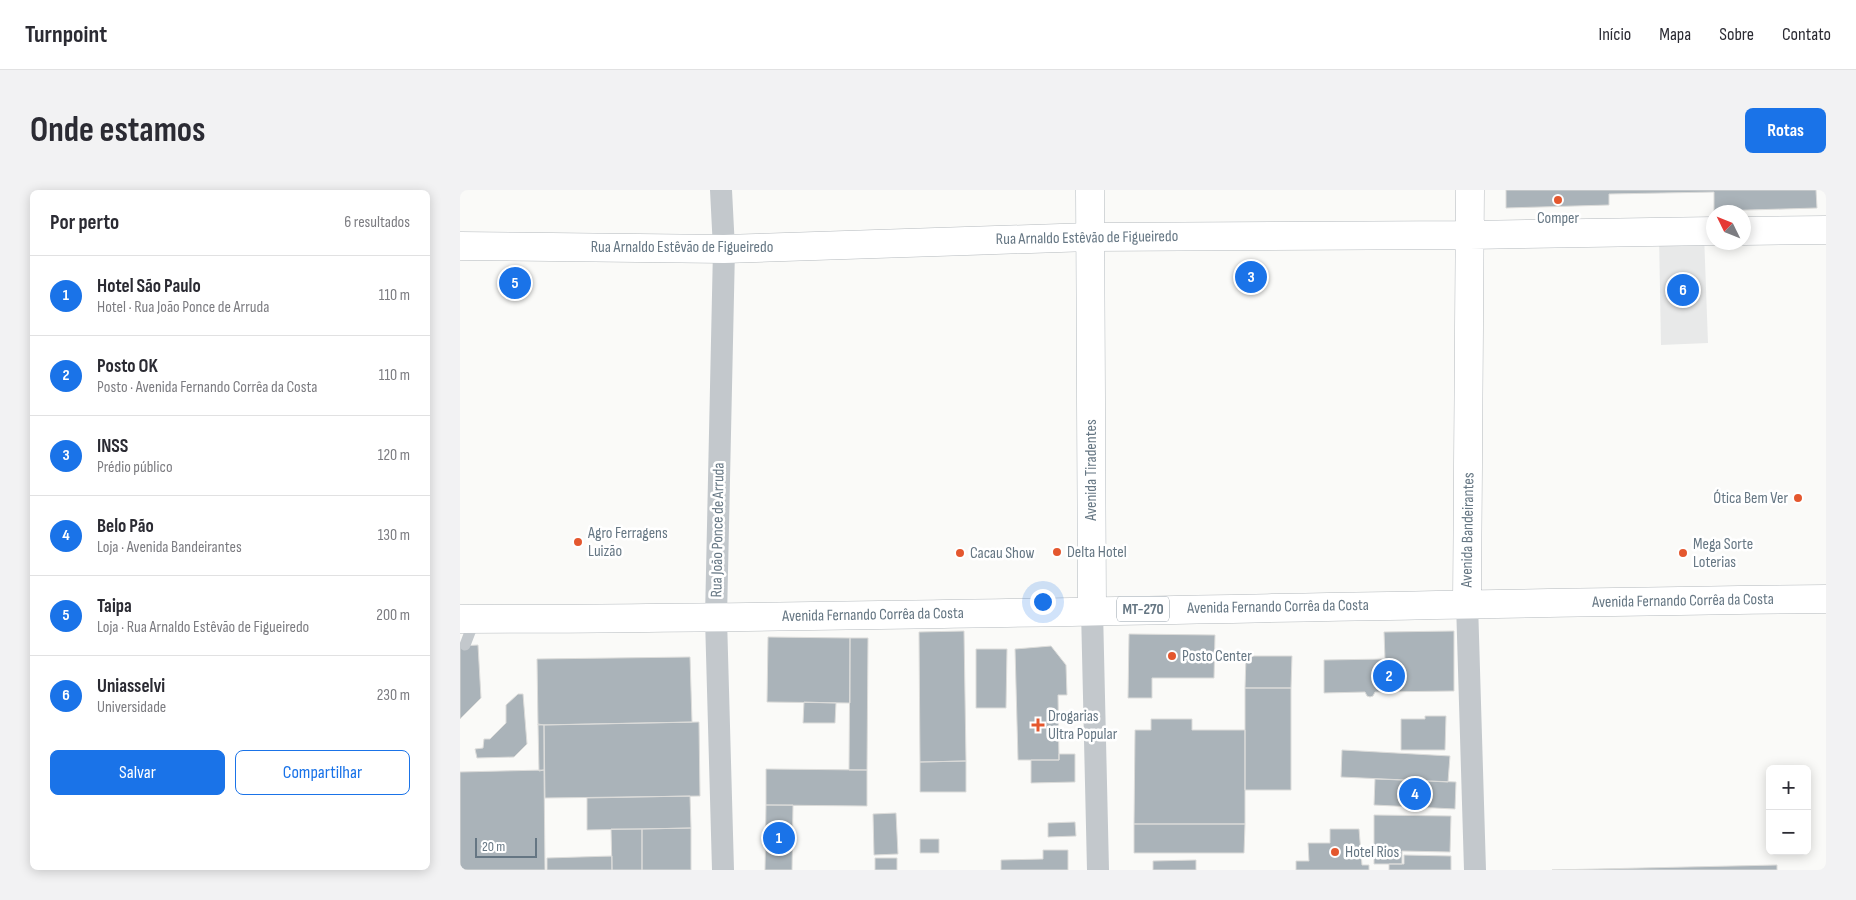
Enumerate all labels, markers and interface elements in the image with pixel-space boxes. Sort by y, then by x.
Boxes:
text: Turnpoint [25,20,107,49]
text: Início [1599,24,1631,45]
text: Mapa [1659,24,1691,45]
text: Sobre [1719,24,1754,45]
text: Contato [1782,24,1831,45]
button: Rotas [1745,108,1826,153]
text: Onde estamos [30,109,206,152]
marker: Comper [1552,194,1564,206]
north arrow [1706,205,1751,250]
place label: Comper [1537,209,1579,228]
text: Por perto [50,210,119,235]
text: 6 resultados [344,213,410,232]
street label: Rua Arnaldo Estêvão de Figueiredo [996,227,1178,249]
street label: Rua Arnaldo Estêvão de Figueiredo [591,238,773,257]
pin: 3 [1235,258,1267,296]
pin: 5 [499,264,531,302]
pin: 6 [1667,271,1699,309]
text: Hotel São Paulo [97,275,201,298]
text: 1 [63,286,69,305]
text: 110 m [379,286,410,305]
text: Hotel · Rua João Ponce de Arruda [97,298,269,317]
text: Posto OK [97,355,158,378]
text: 2 [62,366,70,385]
text: 110 m [379,366,410,385]
text: Posto · Avenida Fernando Corrêa da Costa [97,378,317,397]
street label: Avenida Tiradentes [1082,419,1101,522]
text: INSS [97,435,128,458]
text: 3 [62,446,70,465]
text: 120 m [378,446,410,465]
text: Prédio público [97,458,173,477]
street label: Rua João Ponce de Arruda [707,462,729,598]
street label: Avenida Bandeirantes [1457,472,1479,589]
place label: Ótica Bem Ver [1713,489,1788,508]
marker: Ótica Bem Ver [1792,492,1804,504]
text: Belo Pão [97,515,154,538]
place label: Agro Ferragens Luizão [587,524,668,561]
text: 4 [62,526,70,545]
text: 130 m [378,526,410,545]
place label: Mega Sorte Loterias [1693,535,1753,572]
marker: Agro Ferragens Luizão [572,536,584,548]
text: Loja · Avenida Bandeirantes [97,538,242,557]
place label: Delta Hotel [1067,543,1127,562]
place label: Cacau Show [970,544,1035,563]
marker: Delta Hotel [1051,546,1063,558]
marker: Cacau Show [954,547,966,559]
marker: Mega Sorte Loterias [1677,547,1689,559]
your location [1030,589,1056,615]
street label: Avenida Fernando Corrêa da Costa [1591,590,1774,612]
text: Taipa [97,595,132,618]
road number: MT-270 [1117,596,1169,622]
street label: Avenida Fernando Corrêa da Costa [1186,596,1369,618]
street label: Avenida Fernando Corrêa da Costa [781,604,964,626]
text: 5 [62,606,70,625]
text: 200 m [376,606,410,625]
text: Loja · Rua Arnaldo Estêvão de Figueiredo [97,618,309,637]
place label: Posto Center [1182,647,1252,666]
marker: Posto Center [1166,650,1178,662]
pin: 2 [1373,657,1405,695]
text: Uniasselvi [97,675,165,698]
text: 6 [62,686,70,705]
text: 230 m [377,686,410,705]
text: Universidade [97,698,166,717]
place label: Drogarias Ultra Popular [1048,707,1118,744]
marker: Drogarias Ultra Popular [1032,719,1044,731]
button: Salvar [50,750,225,795]
button: Compartilhar [235,750,410,795]
map controls [1766,765,1811,855]
button: + [1766,765,1811,810]
pin: 4 [1399,775,1431,813]
button: − [1766,810,1811,855]
pin: 1 [763,819,795,857]
scale bar [475,835,538,858]
text: 20 m [482,838,505,855]
place label: Hotel Rios [1345,843,1399,862]
marker: Hotel Rios [1329,846,1341,858]

